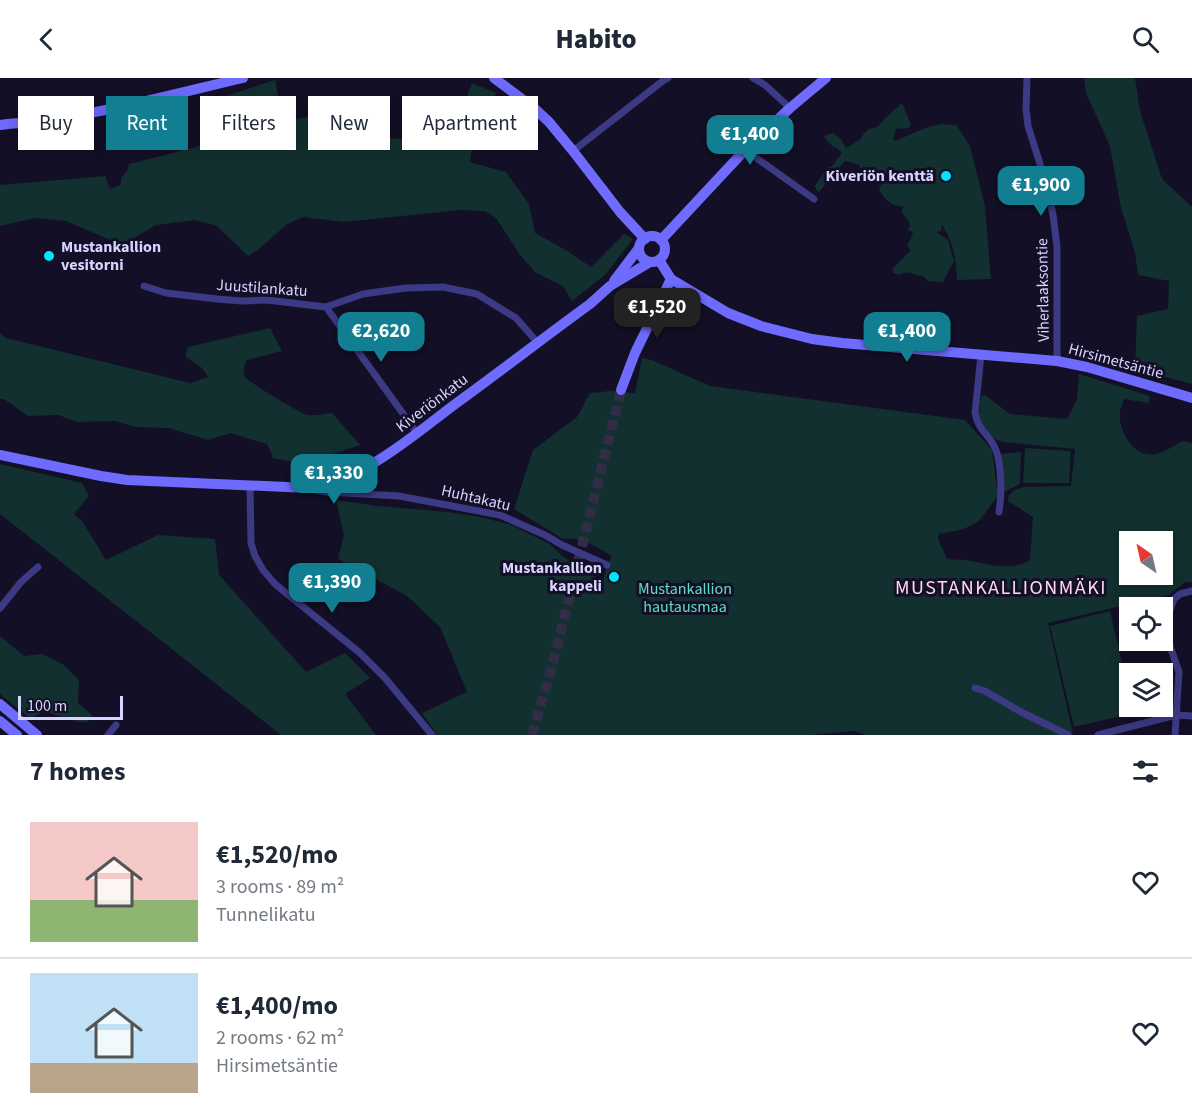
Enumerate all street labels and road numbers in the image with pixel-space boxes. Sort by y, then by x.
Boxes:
street label: Viherlaaksontie [1031,238,1055,342]
street label: Juustilankatu [216,274,308,302]
street label: Hirsimetsäntie [1066,338,1166,384]
street label: Kiveriönkatu [391,369,473,437]
street label: Huhtakatu [439,479,513,517]

